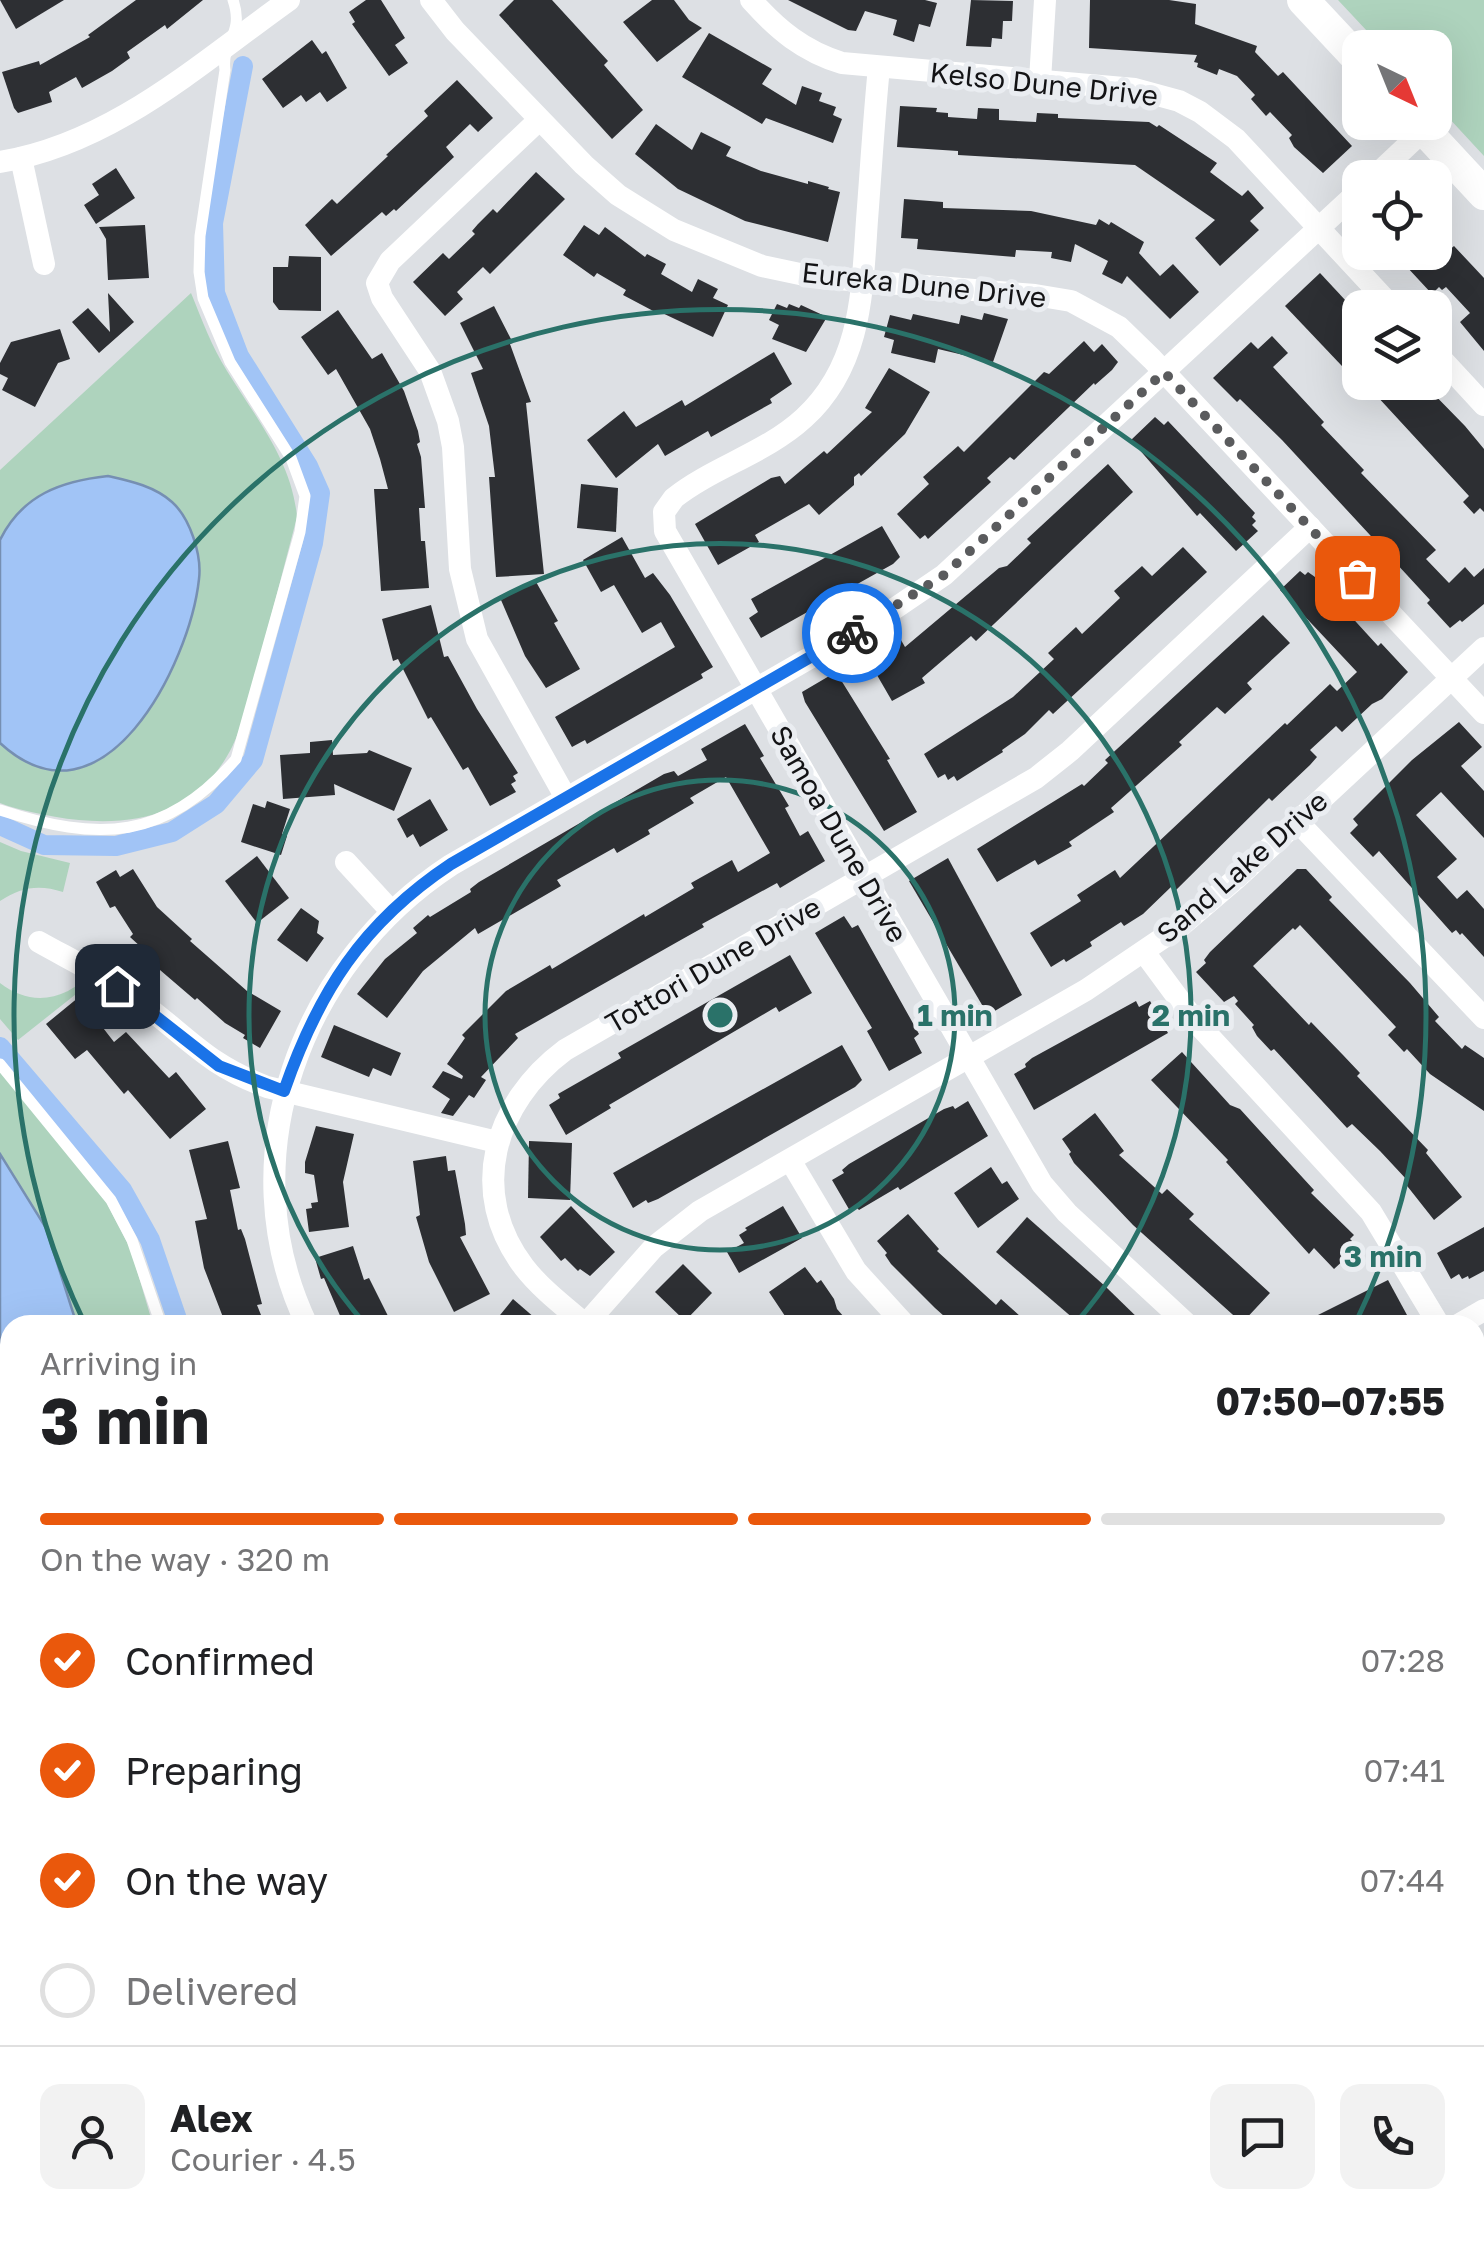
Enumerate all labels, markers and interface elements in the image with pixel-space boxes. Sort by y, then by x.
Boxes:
north arrow [1342,30,1452,140]
map controls [1342,30,1452,400]
street label: Kelso Dune Drive [928,55,1160,112]
button: locate [1342,160,1452,270]
street label: Eureka Dune Drive [800,255,1048,314]
button: layers [1342,290,1452,400]
pin [1315,536,1400,621]
icon: bag [1330,551,1385,606]
courier [802,583,902,683]
icon: bike [825,606,880,661]
street label: Samoa Dune Drive [764,720,915,948]
street label: Sand Lake Drive [1150,784,1334,950]
street label: Tottori Dune Drive [600,890,826,1039]
pin [75,944,160,1029]
icon: home [90,959,145,1014]
centre of rings [702,997,738,1033]
text: 1 min [917,997,993,1033]
text: 2 min [1152,997,1230,1033]
text: 3 min [1344,1238,1422,1274]
text: Arriving in [40,1344,197,1382]
text: 07:50–07:55 [1215,1378,1445,1423]
text: 3 min [40,1380,210,1458]
text: On the way · 320 m [40,1540,330,1578]
icon: check [40,1633,95,1688]
text: Confirmed [125,1638,315,1683]
text: 07:28 [1361,1641,1445,1679]
icon: check [40,1743,95,1798]
text: Preparing [125,1748,303,1793]
text: 07:41 [1364,1751,1445,1789]
icon: check [40,1853,95,1908]
text: On the way [125,1858,328,1903]
text: 07:44 [1360,1861,1445,1899]
text: Delivered [125,1968,298,2013]
button: person [40,2084,145,2189]
button: chat [1210,2084,1315,2189]
button: phone [1340,2084,1445,2189]
text: Alex [170,2095,253,2140]
text: Courier · 4.5 [170,2140,356,2178]

